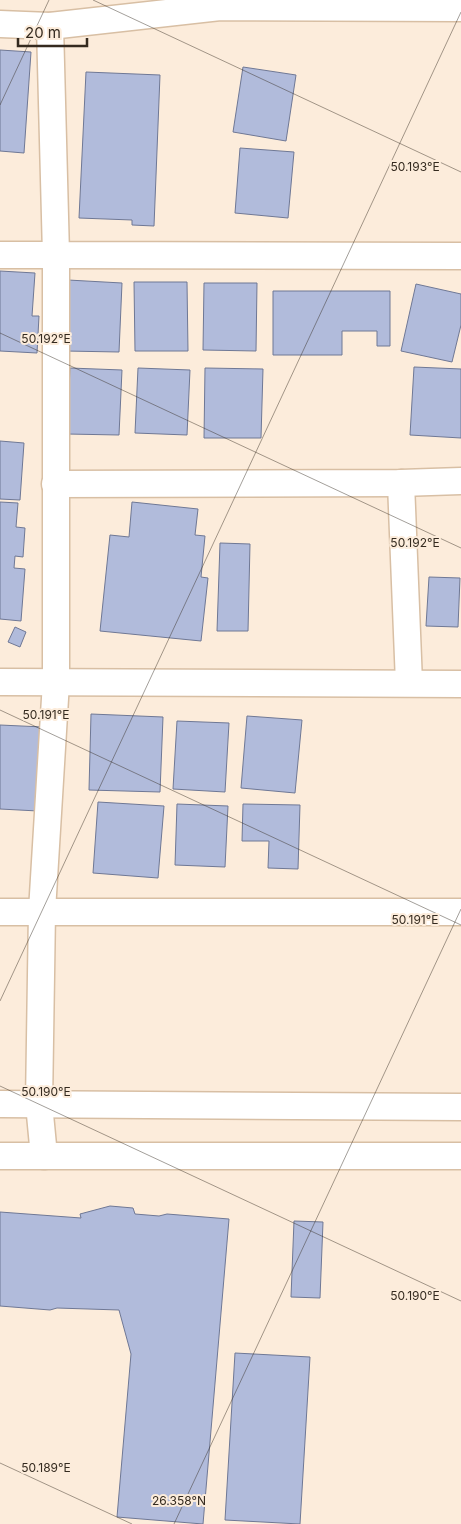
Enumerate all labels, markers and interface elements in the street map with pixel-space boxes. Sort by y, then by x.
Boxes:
scale bar [18,15,86,47]
text: 20 m [25,23,61,42]
text: 50.193°E [390,159,440,174]
text: 50.192°E [21,331,71,346]
text: 50.192°E [390,535,440,550]
text: 50.191°E [23,707,69,722]
text: 50.191°E [392,912,438,927]
text: 50.190°E [21,1084,71,1099]
text: 50.190°E [390,1288,440,1303]
text: 50.189°E [21,1460,71,1475]
text: 26.358°N [152,1493,206,1508]

